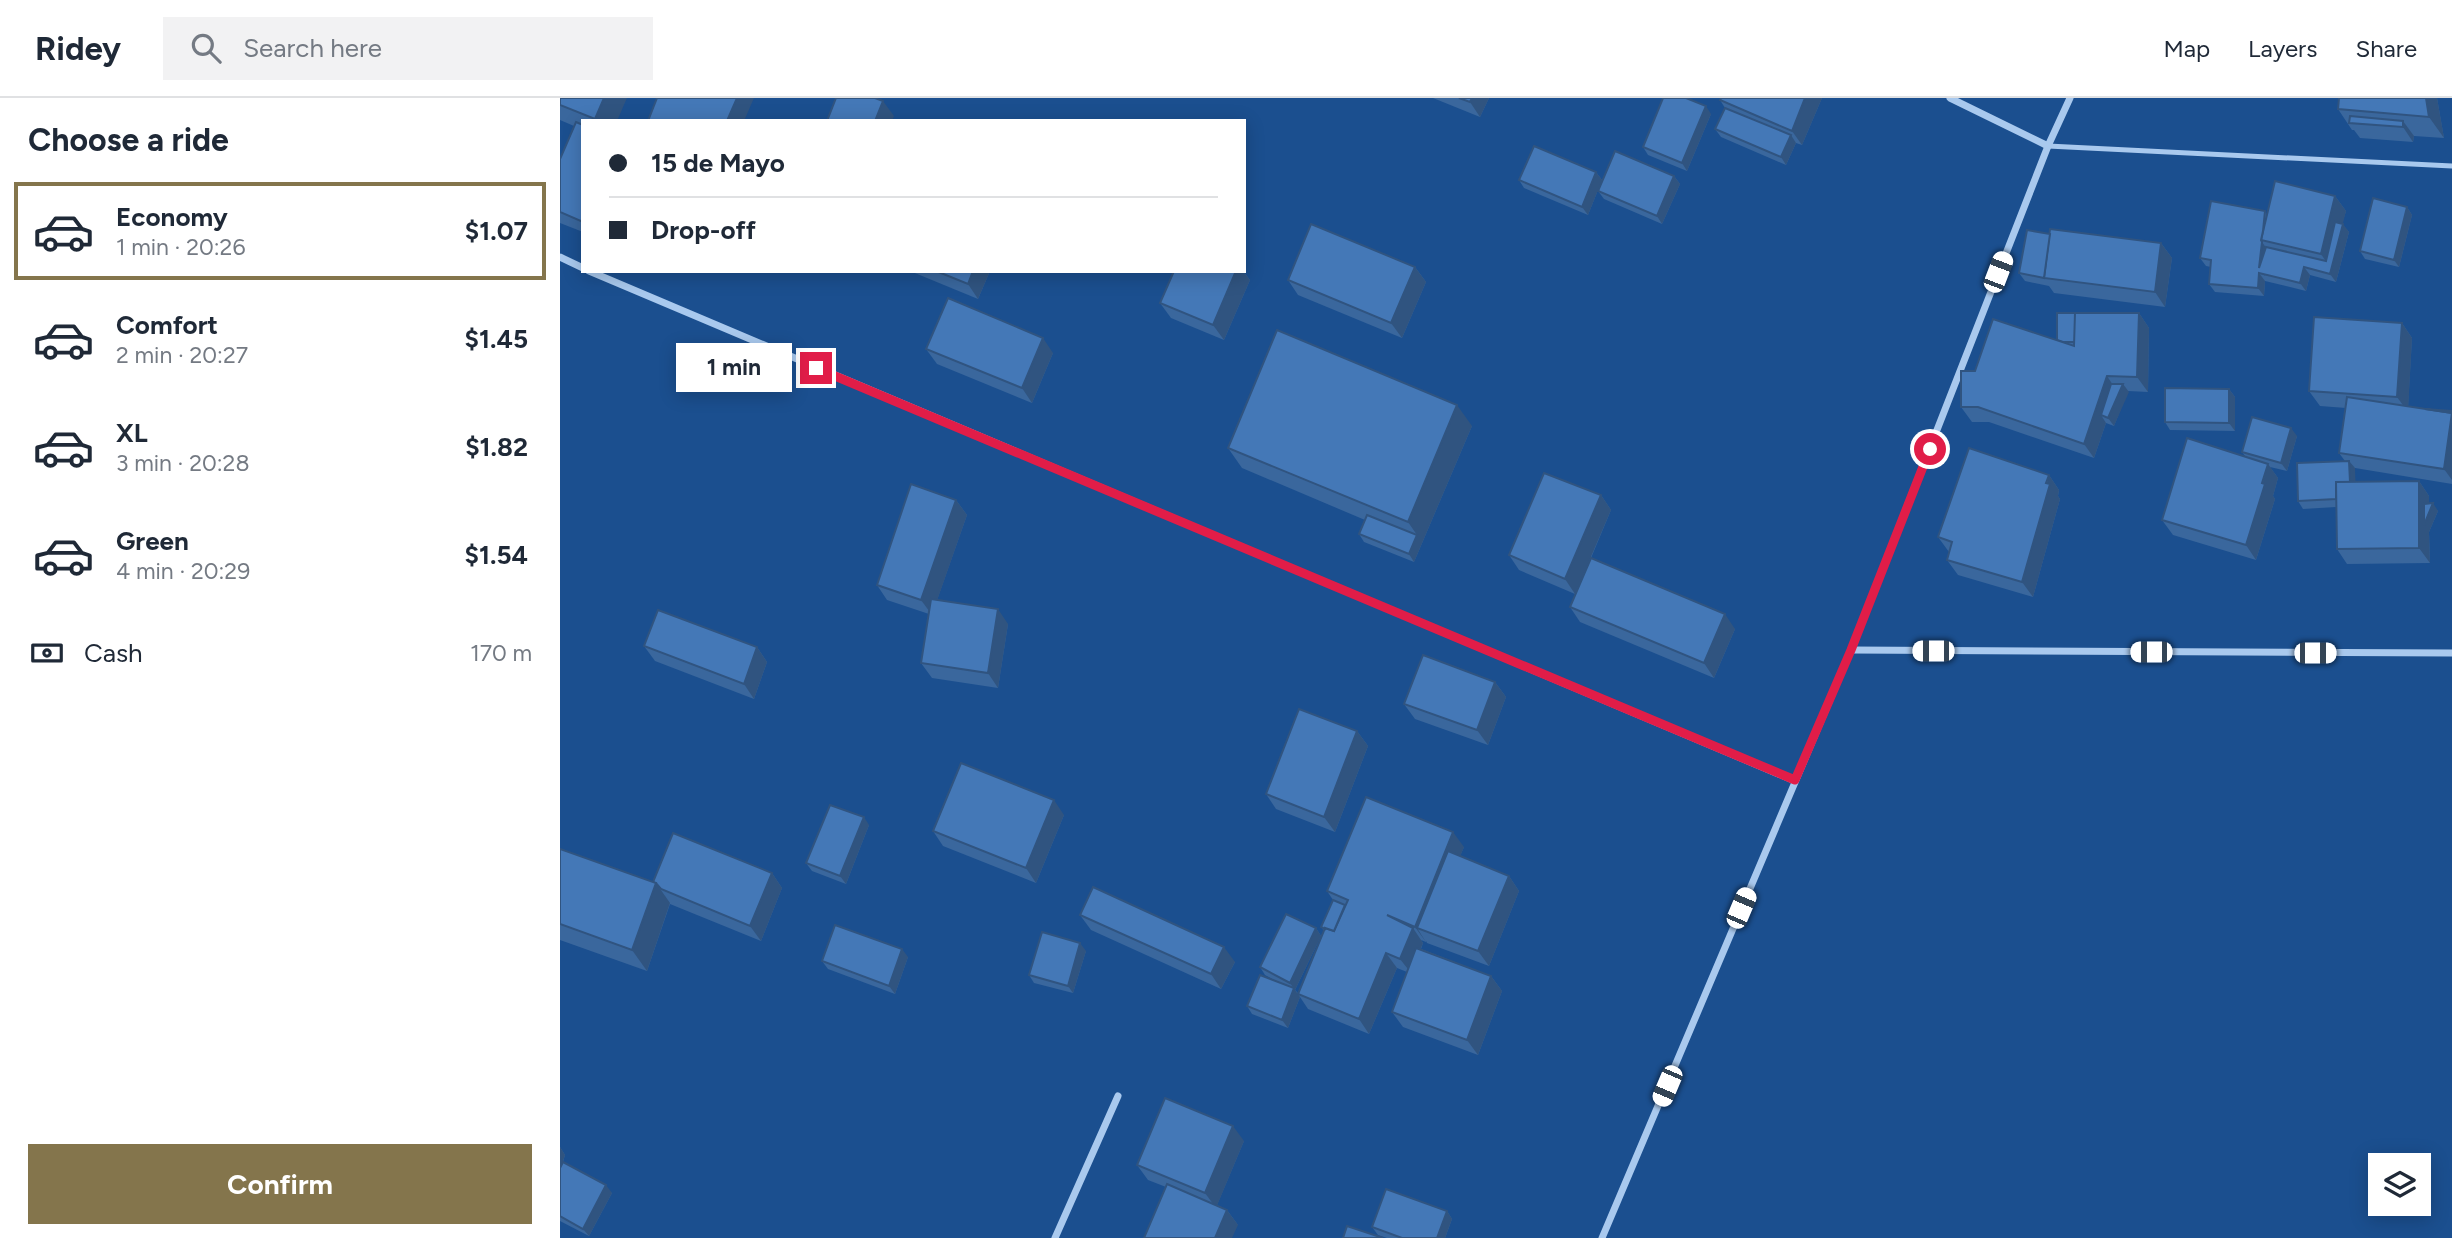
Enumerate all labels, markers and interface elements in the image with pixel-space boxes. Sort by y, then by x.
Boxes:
search box [163,17,653,80]
text: Ridey [35,29,121,68]
icon: search [187,29,225,67]
text: Search here [243,32,382,64]
text: Map [2163,34,2210,63]
text: Layers [2248,34,2317,63]
text: Share [2355,34,2417,63]
text: Choose a ride [28,121,229,159]
text: 15 de Mayo [651,147,785,179]
icon: car [32,200,95,263]
text: Economy [116,201,228,233]
text: Drop-off [651,214,756,246]
text: $1.07 [465,215,528,247]
text: 1 min · 20:26 [116,233,245,261]
car [1981,249,2016,295]
icon: car [32,308,95,371]
text: Comfort [116,309,218,341]
text: $1.45 [465,323,528,355]
text: 2 min · 20:27 [116,341,248,369]
callout: 1 min [676,344,792,392]
route end [800,352,832,384]
text: 1 min [707,353,761,381]
icon: car [32,416,95,479]
text: XL [116,417,148,449]
text: $1.82 [465,431,528,463]
route start [1914,433,1946,465]
text: 3 min · 20:28 [116,449,250,477]
icon: car [32,524,95,587]
text: Green [116,525,189,557]
text: $1.54 [465,539,528,571]
text: 4 min · 20:29 [116,557,250,585]
icon: cash [28,634,66,672]
text: Cash [84,637,143,669]
text: 170 m [470,639,532,667]
car [1913,641,1955,662]
car [2131,642,2173,663]
car [2295,643,2337,664]
car [1724,885,1759,931]
car [1650,1063,1685,1109]
button: Confirm [28,1144,532,1224]
map controls [2368,1153,2431,1216]
button: layers [2368,1153,2431,1216]

